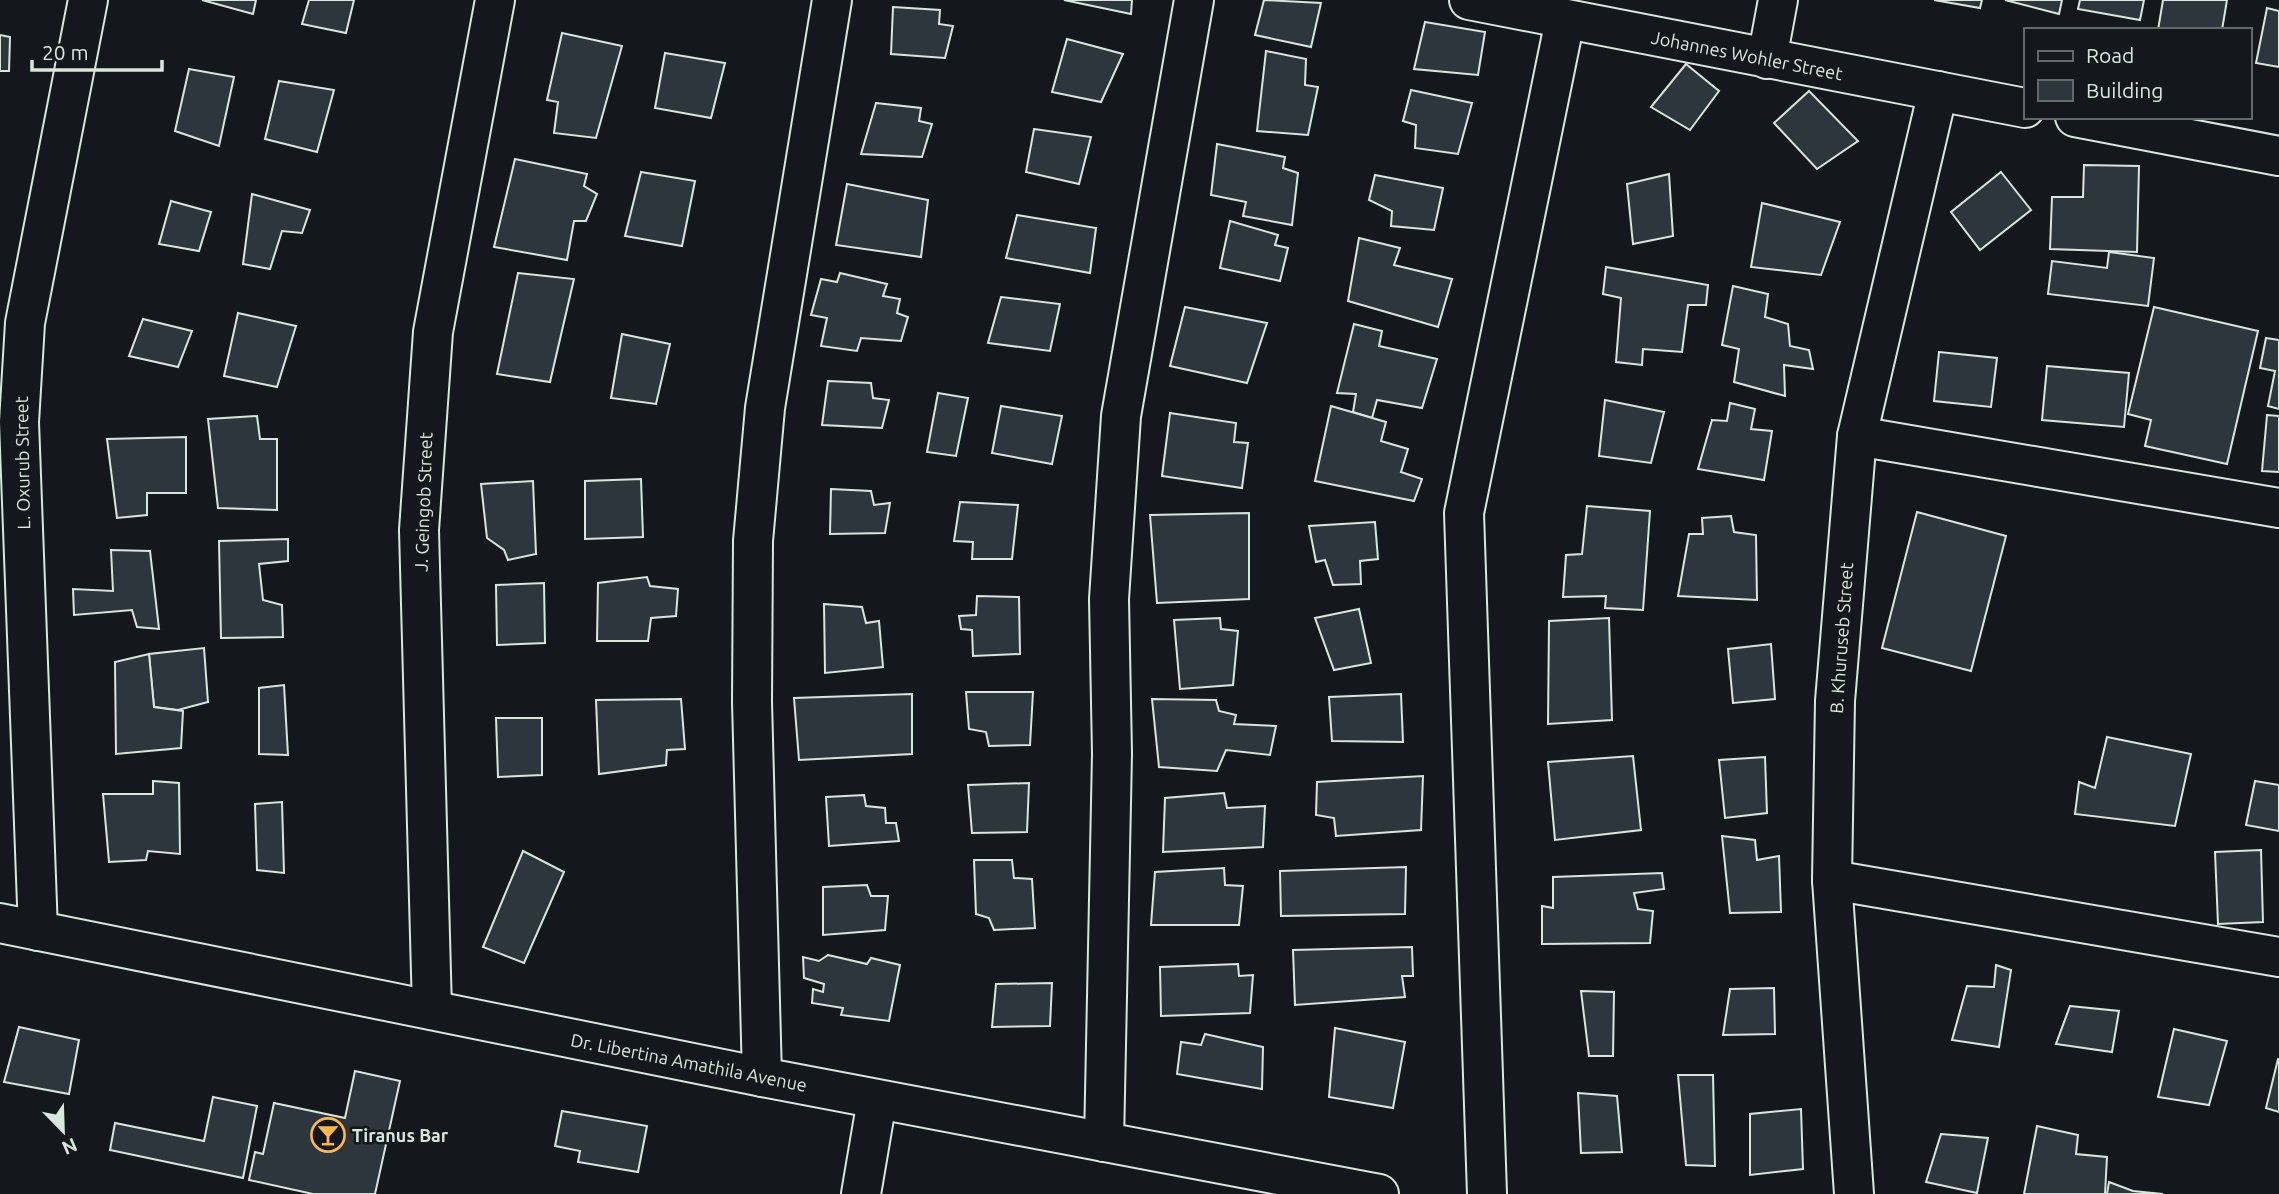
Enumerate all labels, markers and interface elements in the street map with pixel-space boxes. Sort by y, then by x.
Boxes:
street label: Johannes Wohler Street [1650,27,1844,83]
scale bar [32,28,161,72]
legend [2024,28,2251,119]
text: 20 m [42,40,89,64]
text: Road [2086,43,2134,67]
text: Building [2086,78,2163,102]
street label: L. Oxurub Street [11,396,33,530]
street label: J. Geingob Street [411,432,435,572]
street label: B. Khuruseb Street [1826,562,1856,714]
street label: Dr. Libertina Amathila Avenue [569,1029,809,1095]
north arrow [28,1096,98,1166]
bar icon: Tiranus Bar [309,1116,347,1154]
place label: Tiranus Bar [352,1125,449,1145]
text: N [59,1134,80,1160]

